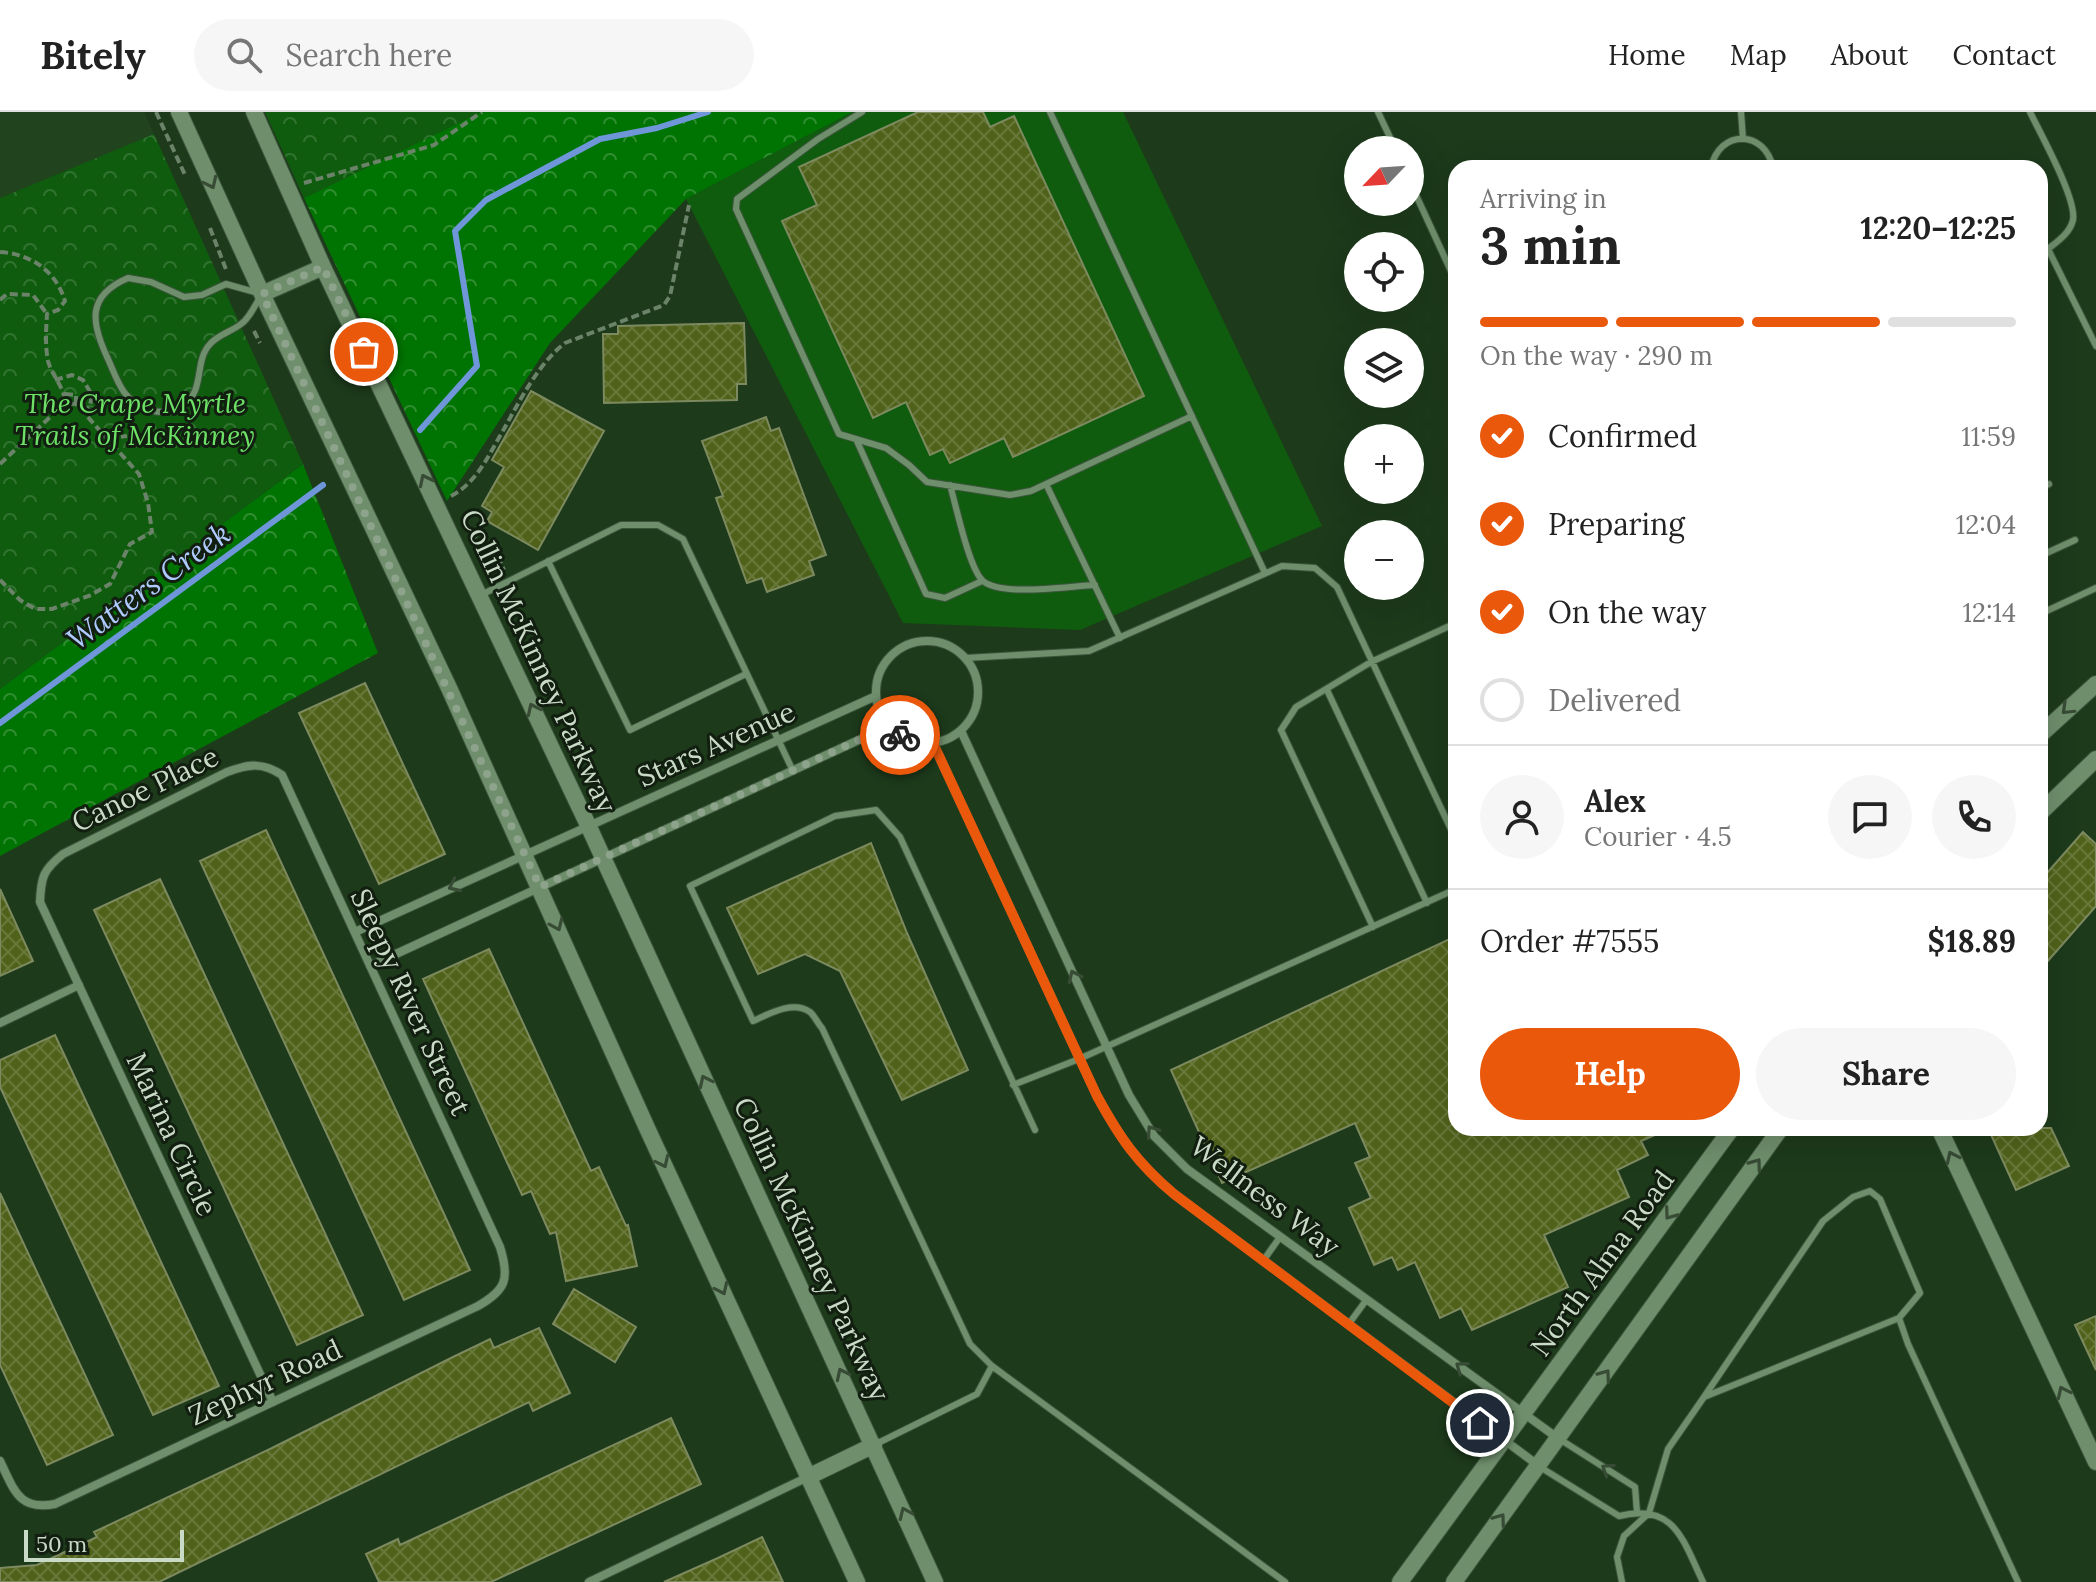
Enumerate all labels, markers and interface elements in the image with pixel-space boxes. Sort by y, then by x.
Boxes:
search box [194,19,754,91]
text: Bitely [40,31,146,79]
icon: search [222,33,266,77]
text: Search here [286,36,452,74]
text: Home [1608,37,1686,73]
text: Map [1730,37,1787,73]
text: About [1831,37,1908,73]
text: Contact [1952,37,2056,73]
north arrow [1344,136,1424,216]
map controls [1344,136,1424,600]
one-way arrow [201,175,217,189]
text: Arriving in [1480,182,1607,215]
text: 12:20–12:25 [1861,209,2016,247]
text: 3 min [1480,212,1621,278]
button: locate [1344,232,1424,312]
pin [330,318,398,386]
button: layers [1344,328,1424,408]
icon: bag [342,330,386,374]
text: On the way · 290 m [1480,339,1713,372]
park label: The Crape Myrtle Trails of McKinney [15,385,255,453]
icon: check [1480,414,1524,458]
text: Confirmed [1548,417,1697,455]
text: 11:59 [1961,420,2016,453]
button: + [1344,424,1424,504]
one-way arrow [419,474,435,489]
icon: check [1480,502,1524,546]
street label: Collin McKinney Parkway [453,503,625,819]
text: Preparing [1548,505,1685,543]
text: 12:04 [1956,508,2016,541]
water label: Watters Creek [59,514,237,658]
button: − [1344,520,1424,600]
icon: check [1480,590,1524,634]
text: On the way [1548,593,1706,631]
text: 12:14 [1963,596,2016,629]
text: Delivered [1548,681,1681,719]
street label: Stars Avenue [632,693,800,795]
courier [860,695,940,775]
one-way arrow [2062,699,2077,713]
one-way arrow [527,703,543,718]
icon: bike [878,713,922,757]
street label: Canoe Place [66,738,224,840]
button: person [1480,775,1564,859]
button: chat [1828,775,1912,859]
button: phone [1932,775,2016,859]
text: Alex [1584,782,1646,820]
text: Courier · 4.5 [1584,820,1732,853]
one-way arrow [448,876,463,892]
street label: Sleepy River Street [343,883,479,1121]
one-way arrow [548,917,564,931]
text: Order #7555 [1480,922,1659,960]
text: $18.89 [1928,922,2016,960]
one-way arrow [1068,969,1084,984]
button: Help [1480,1028,1740,1120]
button: Share [1756,1028,2016,1120]
street label: Marina Circle [118,1047,226,1221]
one-way arrow [699,1074,715,1089]
street label: Collin McKinney Parkway [726,1091,898,1407]
one-way arrow [1147,1125,1162,1139]
street label: Wellness Way [1183,1128,1347,1264]
one-way arrow [1946,1150,1962,1165]
one-way arrow [653,1154,669,1169]
one-way arrow [1746,1158,1761,1172]
street label: North Alma Road [1522,1163,1682,1363]
one-way arrow [1665,1205,1679,1219]
one-way arrow [712,1280,728,1295]
street label: Zephyr Road [183,1331,347,1433]
one-way arrow [1456,1362,1470,1377]
one-way arrow [835,1368,851,1383]
one-way arrow [1595,1370,1609,1384]
one-way arrow [2057,1386,2073,1400]
pin [1446,1389,1514,1457]
icon: home [1458,1401,1502,1445]
one-way arrow [1601,1464,1616,1479]
one-way arrow [898,1507,914,1522]
one-way arrow [1490,1513,1505,1528]
scale bar [24,1526,184,1562]
text: 50 m [36,1530,87,1558]

